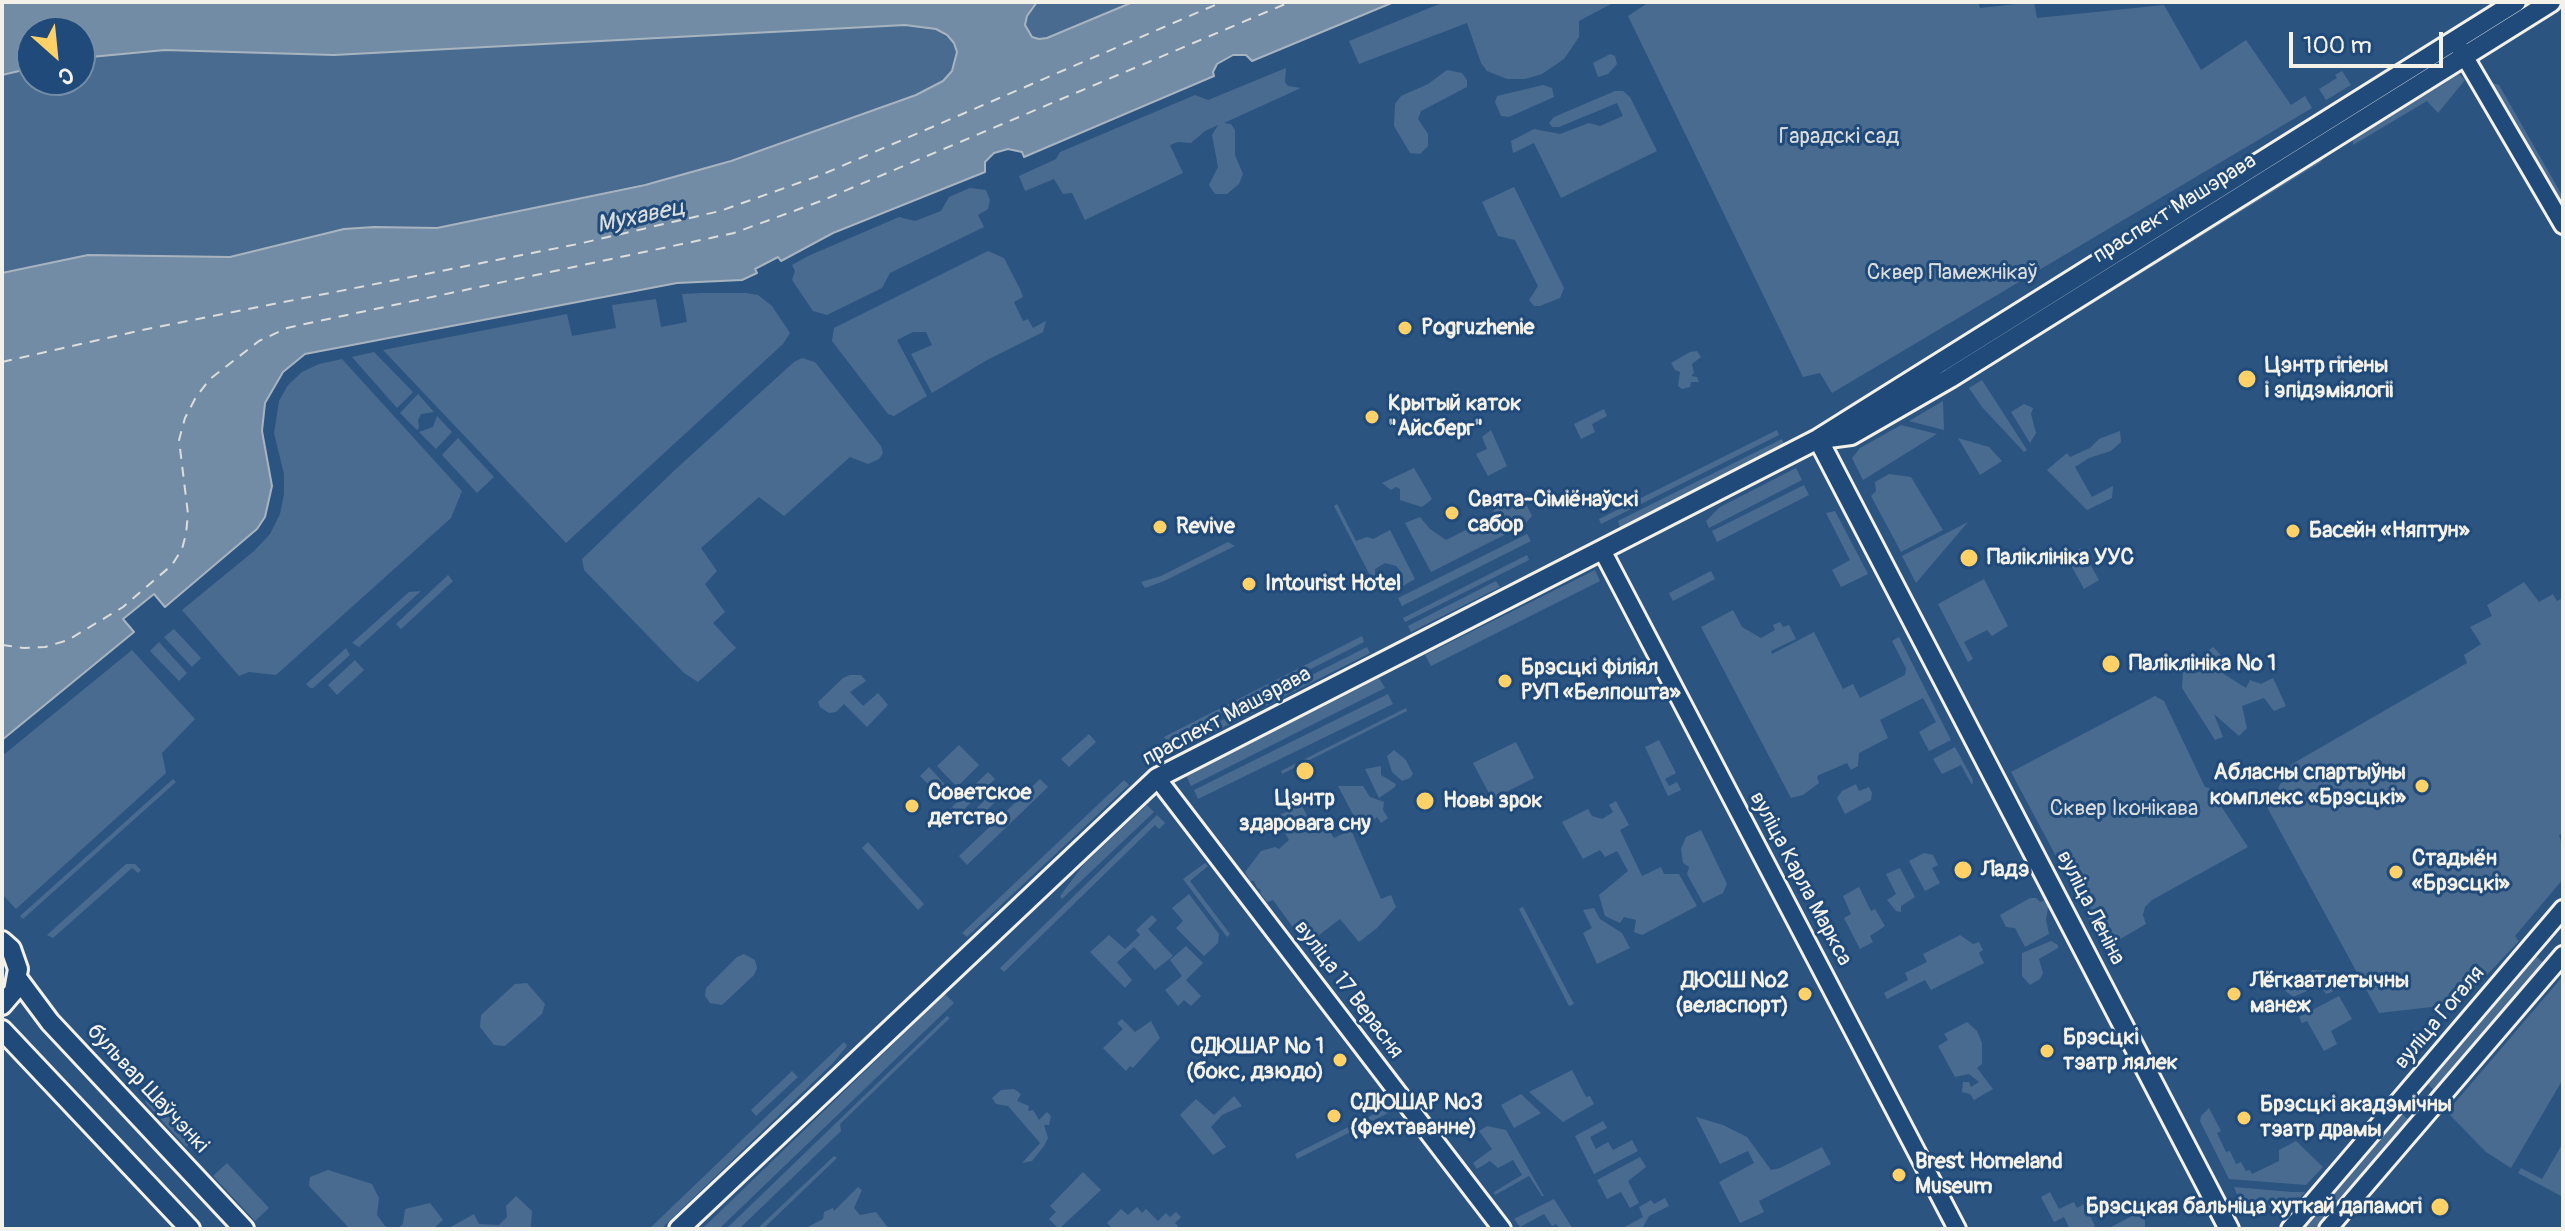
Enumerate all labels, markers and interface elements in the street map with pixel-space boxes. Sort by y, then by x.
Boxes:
north arrow [16,16,96,96]
scale bar [2293,16,2447,66]
text: 100 m [2303,31,2372,60]
text: С [54,60,78,91]
park label: Гарадскі сад [1779,124,1899,150]
street label: праспект Машэрава [2089,148,2261,270]
water label: Мухавец [594,194,688,240]
park label: Сквер Памежнікаў [1867,260,2037,286]
place label: Pogruzhenie [1421,315,1534,341]
marker: Pogruzhenie [1396,319,1414,337]
place label: Цэнтр гігіены і эпідэміялогіі [2265,353,2393,404]
marker: Цэнтр гігіены і эпідэміялогіі [2236,368,2258,390]
place label: Крытый каток "Айсберг" [1388,391,1521,442]
marker: Крытый каток "Айсберг" [1363,408,1381,426]
place label: Свята-Сіміёнаўскі сабор [1468,487,1638,538]
marker: Свята-Сіміёнаўскі сабор [1443,504,1461,522]
place label: Revive [1176,514,1235,540]
marker: Revive [1151,518,1169,536]
place label: Басейн «Няптун» [2309,518,2470,544]
marker: Басейн «Няптун» [2284,522,2302,540]
place label: Паліклініка УУС [1987,545,2134,571]
marker: Паліклініка УУС [1958,547,1980,569]
place label: Intourist Hotel [1265,571,1401,597]
marker: Intourist Hotel [1240,575,1258,593]
place label: Паліклініка № 1 [2129,651,2276,677]
marker: Паліклініка № 1 [2100,653,2122,675]
place label: Брэсцкі філіял РУП «Белпошта» [1521,655,1681,706]
street label: праспект Машэрава [1138,661,1316,773]
marker: Брэсцкі філіял РУП «Белпошта» [1496,672,1514,690]
marker: Цэнтр здаровага сну [1294,760,1316,782]
place label: Абласны спартыўны комплекс «Брэсцкі» [2210,760,2406,812]
marker: Абласны спартыўны комплекс «Брэсцкі» [2413,777,2431,795]
place label: Советское детство [928,780,1031,832]
place label: Цэнтр здаровага сну [1239,786,1371,838]
street label: вуліца Карла Маркса [1743,787,1857,971]
place label: Новы зрок [1443,788,1543,814]
marker: Новы зрок [1414,790,1436,812]
park label: Сквер Іконікава [2050,796,2198,822]
marker: Советское детство [903,797,921,815]
street label: вуліца Леніна [2050,846,2130,970]
place label: Стадыён «Брэсцкі» [2412,846,2510,898]
place label: Ладэ [1981,857,2029,883]
marker: Ладэ [1952,859,1974,881]
marker: Стадыён «Брэсцкі» [2387,863,2405,881]
street label: вуліца 17 Верасня [1288,916,1408,1064]
street label: вуліца Гогаля [2389,961,2491,1075]
place label: ДЮСШ №2 (веласпорт) [1675,968,1789,1020]
place label: Лёгкаатлетычны манеж [2250,968,2409,1020]
marker: ДЮСШ №2 (веласпорт) [1796,985,1814,1003]
marker: Лёгкаатлетычны манеж [2225,985,2243,1003]
street label: бульвар Шаўчэнкі [80,1019,214,1159]
place label: Брэсцкі тэатр лялек [2063,1025,2178,1076]
place label: СДЮШАР № 1 (бокс, дзюдо) [1186,1034,1324,1086]
marker: Брэсцкі тэатр лялек [2038,1042,2056,1060]
marker: СДЮШАР № 1 (бокс, дзюдо) [1331,1051,1349,1069]
place label: СДЮШАР №3 (фехтаванне) [1350,1090,1483,1142]
place label: Брэсцкі акадэмічны тэатр драмы [2260,1092,2452,1144]
marker: СДЮШАР №3 (фехтаванне) [1325,1107,1343,1125]
marker: Брэсцкі акадэмічны тэатр драмы [2235,1109,2253,1127]
place label: Brest Homeland Museum [1915,1149,2063,1200]
marker: Brest Homeland Museum [1890,1166,1908,1184]
place label: Брэсцкая бальніца хуткай дапамогі [2086,1194,2422,1220]
marker: Брэсцкая бальніца хуткай дапамогі [2429,1196,2451,1218]

